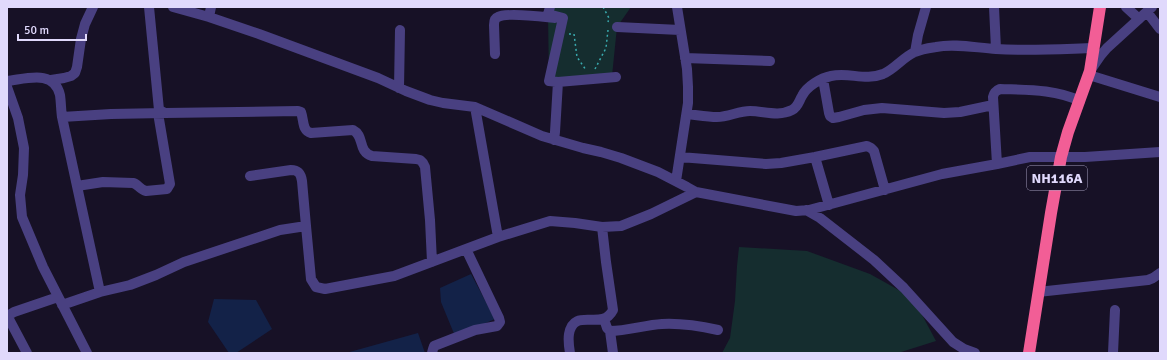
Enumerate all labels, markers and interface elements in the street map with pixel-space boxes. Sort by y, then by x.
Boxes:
scale bar [18,16,86,42]
text: 50 m [24,23,49,38]
road number: NH116A [1027,166,1087,190]

